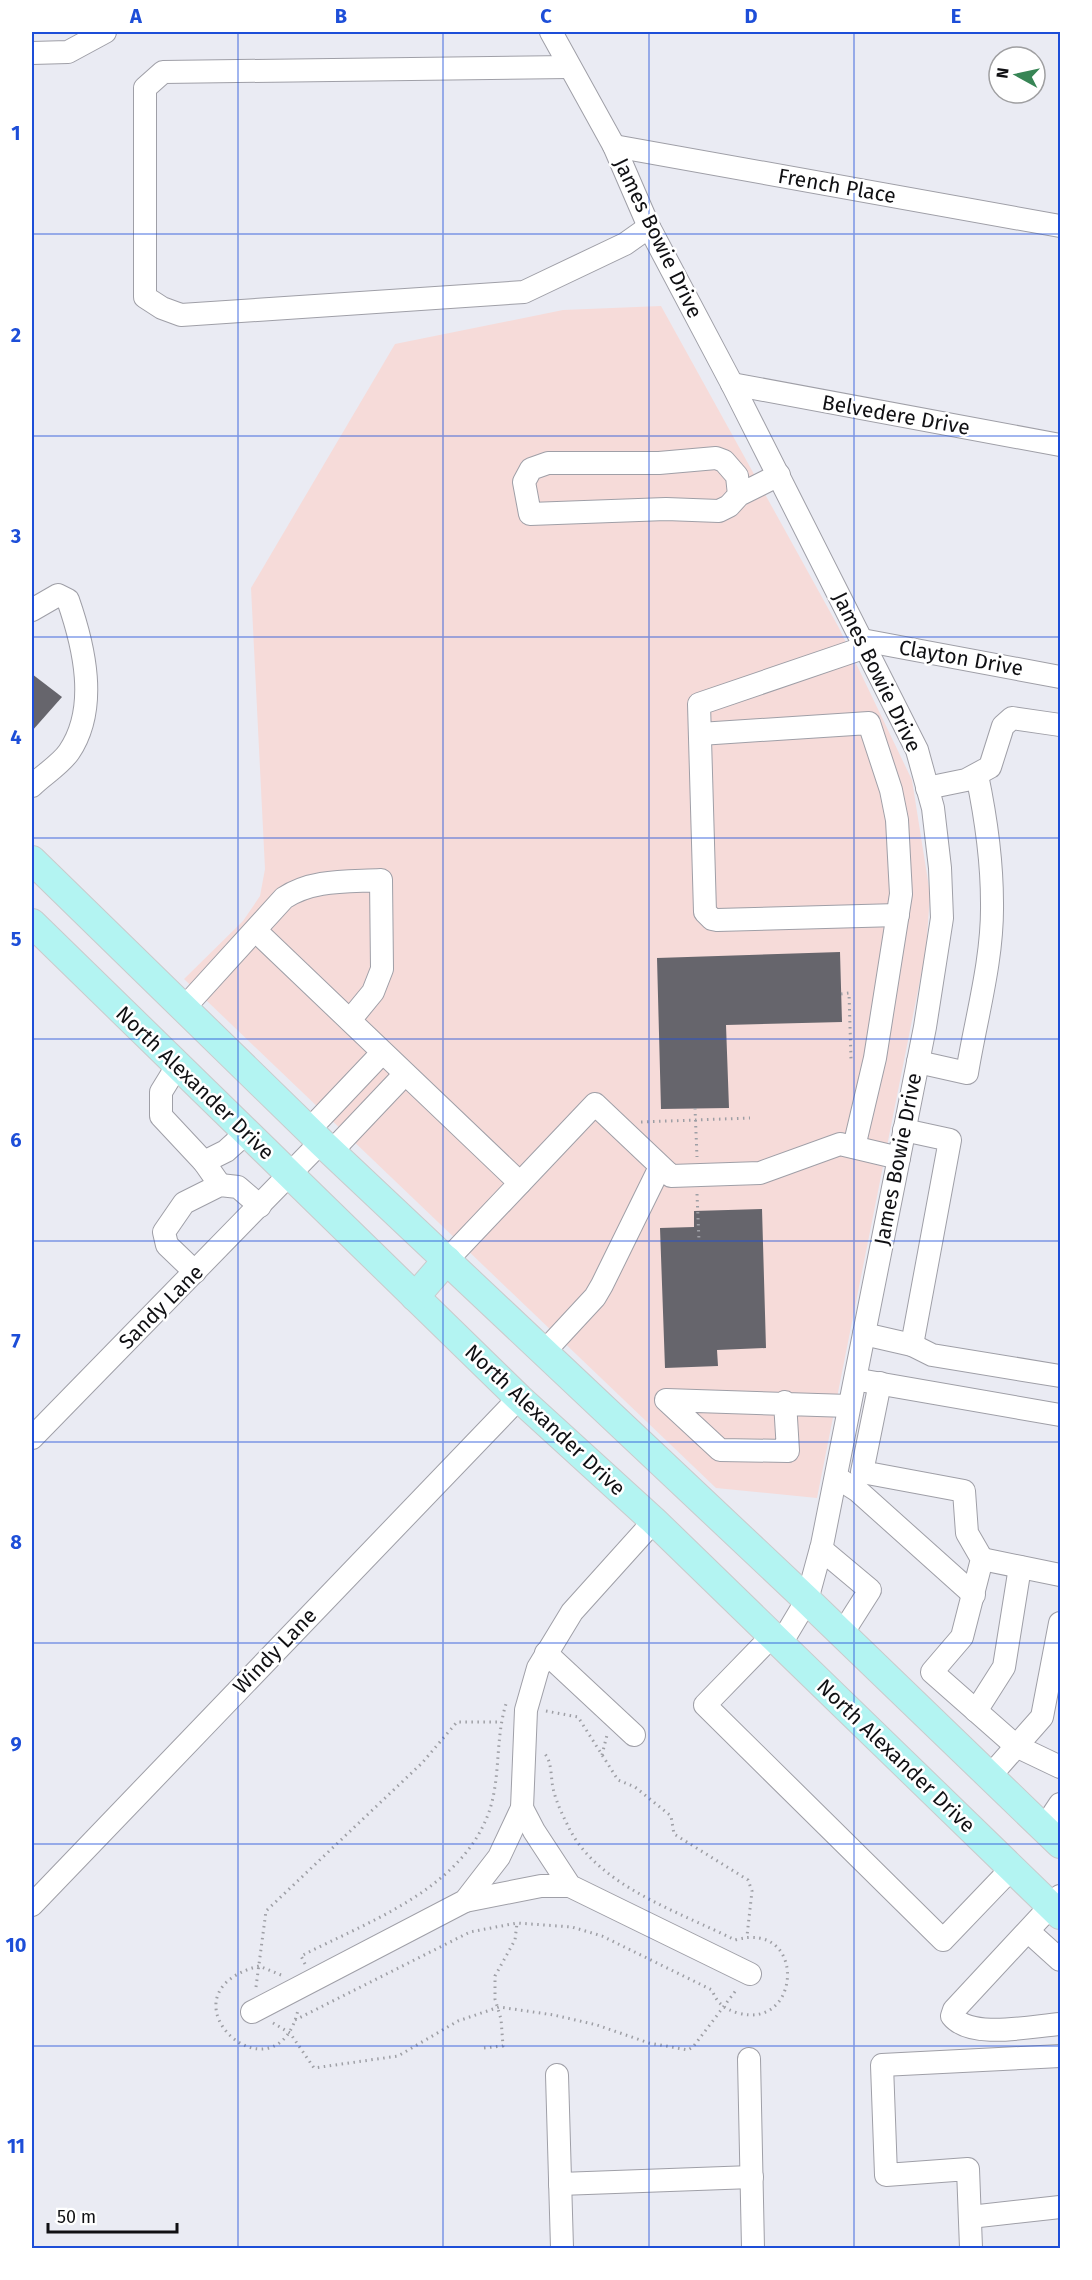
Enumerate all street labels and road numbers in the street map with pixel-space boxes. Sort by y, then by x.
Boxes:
street label: James Bowie Drive [608,154,708,322]
street label: French Place [776,163,898,209]
street label: Belvedere Drive [820,389,972,441]
street label: James Bowie Drive [827,588,927,756]
street label: Clayton Drive [897,634,1025,682]
street label: North Alexander Drive [110,1001,280,1165]
street label: James Bowie Drive [869,1071,927,1247]
street label: Sandy Lane [113,1259,209,1355]
street label: North Alexander Drive [459,1339,631,1501]
street label: Windy Lane [228,1603,322,1699]
street label: North Alexander Drive [811,1674,981,1838]

